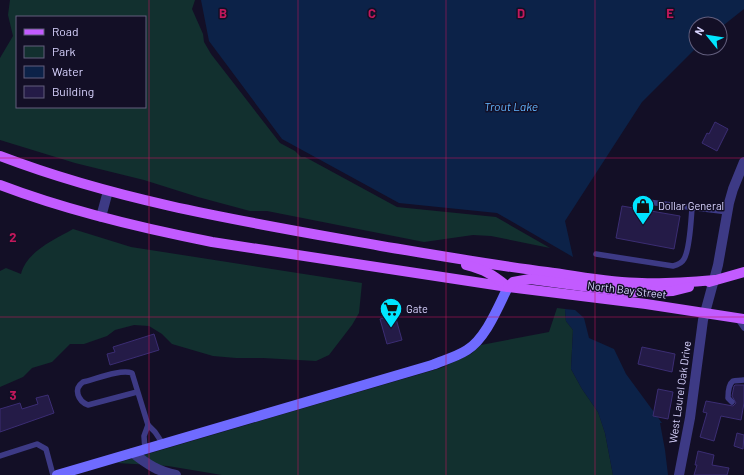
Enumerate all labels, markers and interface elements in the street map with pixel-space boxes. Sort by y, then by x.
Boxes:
text: B [219,5,227,21]
text: C [368,5,376,21]
text: D [517,5,525,21]
text: E [666,5,674,21]
legend [16,16,146,108]
north arrow [688,16,728,56]
text: Road [52,24,79,38]
text: N [691,24,706,37]
text: Park [52,44,76,58]
text: Water [52,64,84,78]
text: Building [52,84,94,98]
water label: Trout Lake [484,99,538,113]
shop icon: Dollar General [630,193,656,226]
place label: Dollar General [658,199,724,212]
text: 2 [9,229,17,245]
street label: North Bay Street [587,278,667,301]
supermarket icon: Gate [378,296,404,329]
place label: Gate [406,302,428,315]
street label: West Laurel Oak Drive [666,340,693,444]
text: 3 [9,387,17,403]

